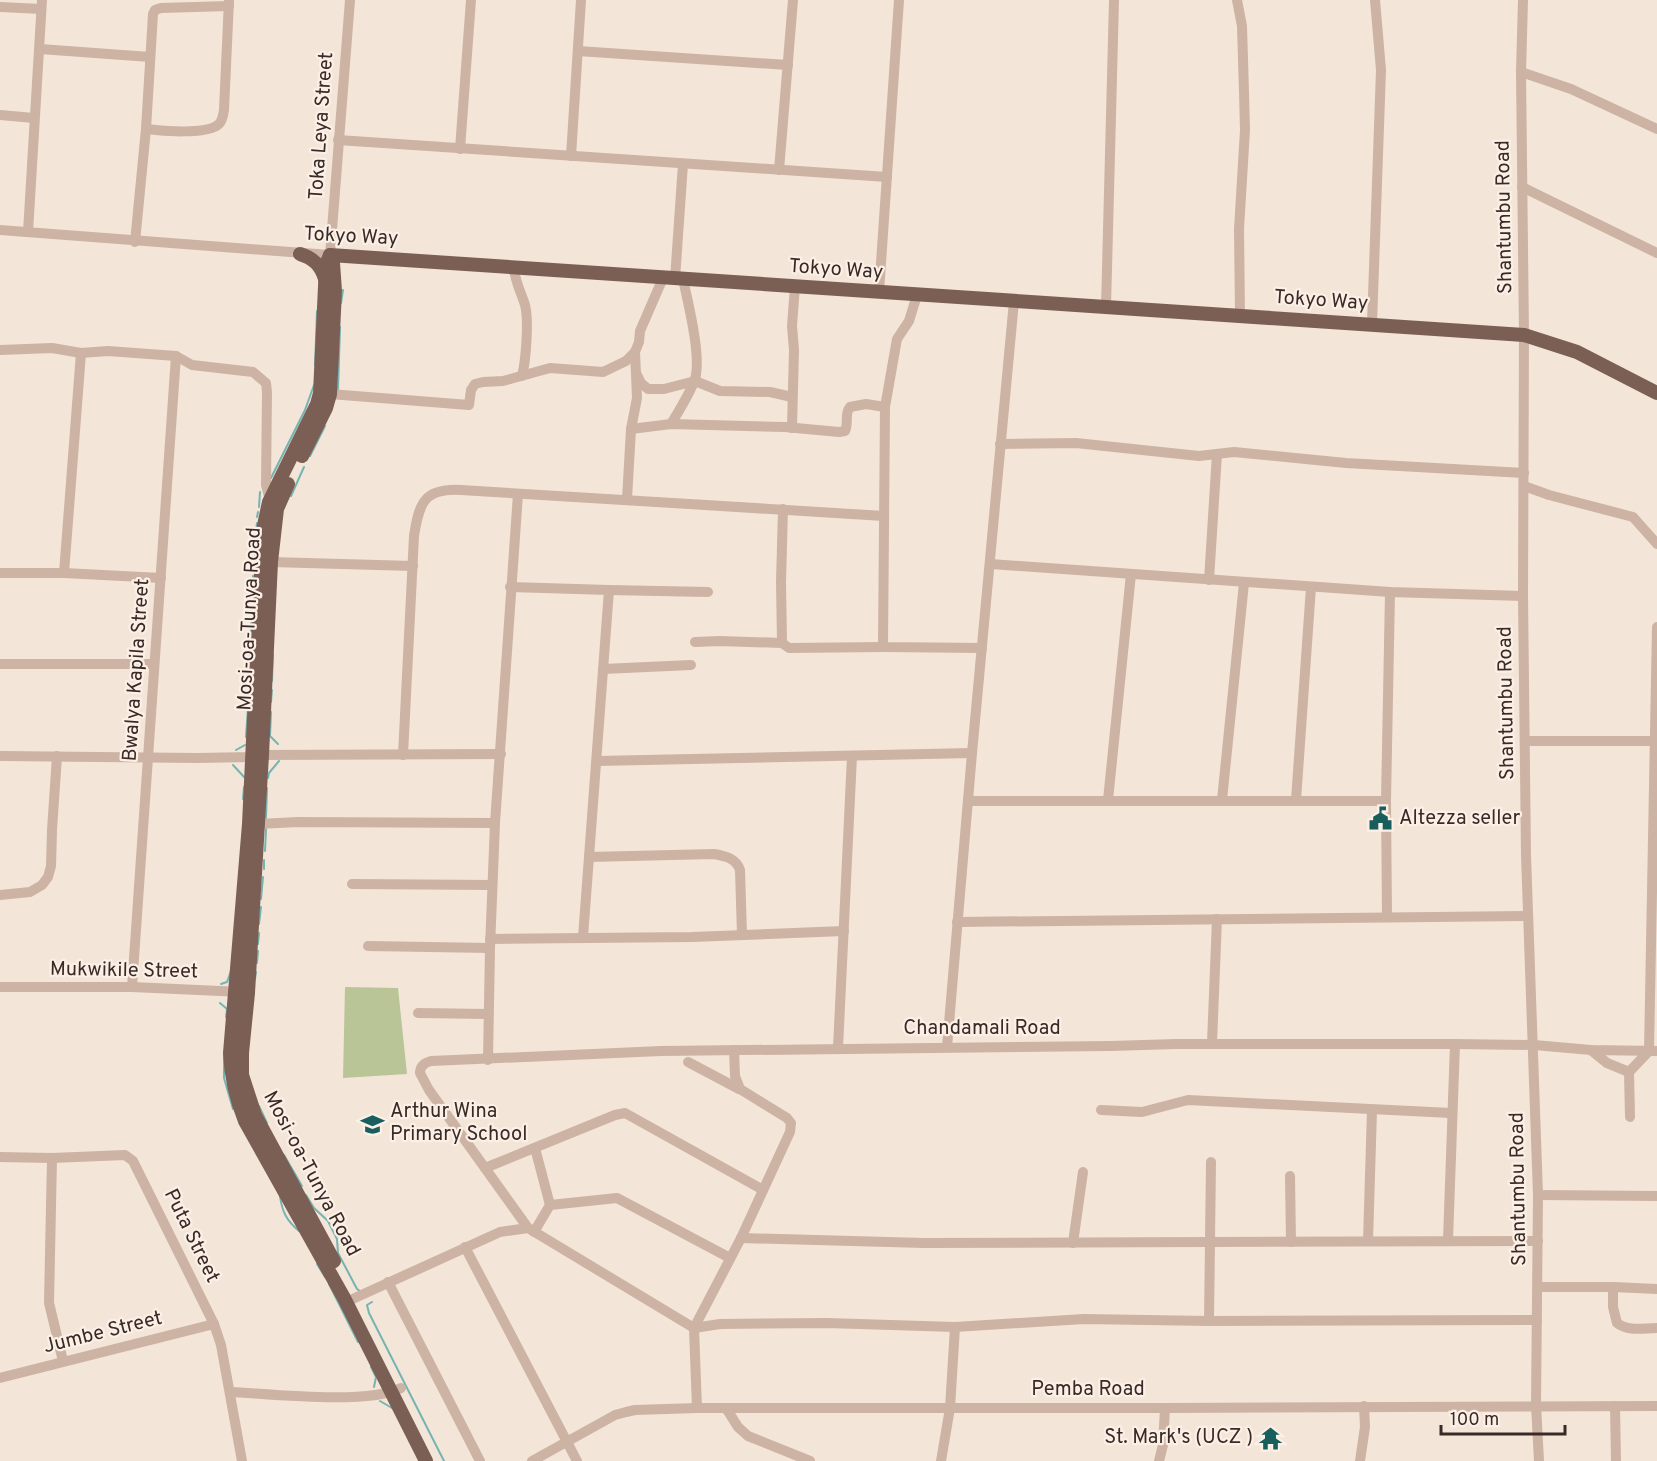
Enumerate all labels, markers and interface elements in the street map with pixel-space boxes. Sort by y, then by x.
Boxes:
street label: Toka Leya Street [304,51,340,201]
street label: Shantumbu Road [1491,140,1519,294]
street label: Tokyo Way [303,222,399,252]
street label: Tokyo Way [788,254,884,286]
street label: Tokyo Way [1273,285,1369,317]
street label: Mosi-oa-Tunya Road [232,527,268,711]
street label: Bwalya Kapila Street [118,578,156,762]
street label: Shantumbu Road [1493,626,1521,780]
public building icon: Altezza seller [1368,806,1394,832]
place label: Altezza seller [1399,806,1521,832]
street label: Mukwikile Street [50,957,198,985]
street label: Chandamali Road [903,1016,1061,1042]
street label: Mosi-oa-Tunya Road [256,1087,366,1261]
place label: Arthur Wina Primary School [390,1099,527,1148]
school or university icon: Arthur Wina Primary School [359,1111,385,1137]
street label: Shantumbu Road [1505,1112,1533,1266]
street label: Puta Street [157,1185,225,1287]
street label: Jumbe Street [41,1306,165,1360]
street label: Pemba Road [1031,1377,1145,1403]
scale bar [1441,1398,1566,1436]
text: 100 m [1450,1409,1499,1432]
place label: St. Mark's (UCZ ) [1104,1425,1253,1451]
temple icon: St. Mark's (UCZ ) [1258,1425,1284,1451]

